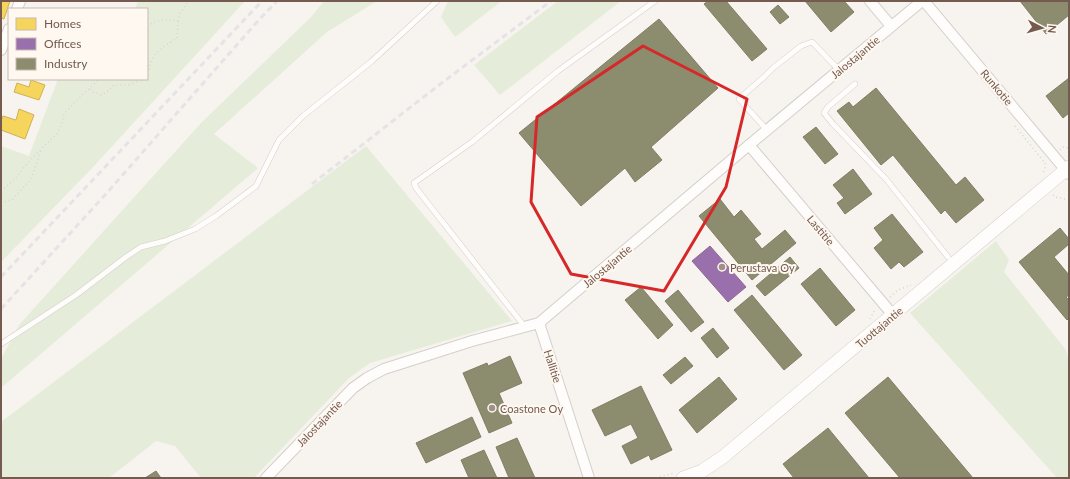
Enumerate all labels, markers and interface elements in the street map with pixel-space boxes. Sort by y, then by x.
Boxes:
legend [8,8,148,80]
north arrow [1022,8,1062,48]
text: Homes [44,16,81,31]
text: N [1046,24,1059,34]
street label: Jalostajantie [828,33,882,81]
text: Offices [44,36,81,51]
text: Industry [44,56,88,71]
street label: Runkotie [978,66,1016,108]
street label: Lastitie [805,212,837,248]
street label: Jalostajantie [580,242,634,290]
place label: Perustava Oy [730,261,795,274]
marker: Perustava Oy [717,262,727,272]
street label: Tuottajantie [853,303,905,350]
street label: Hallitie [542,348,565,384]
street label: Jalostajantie [294,397,345,449]
place label: Coastone Oy [500,402,563,415]
marker: Coastone Oy [487,403,497,413]

